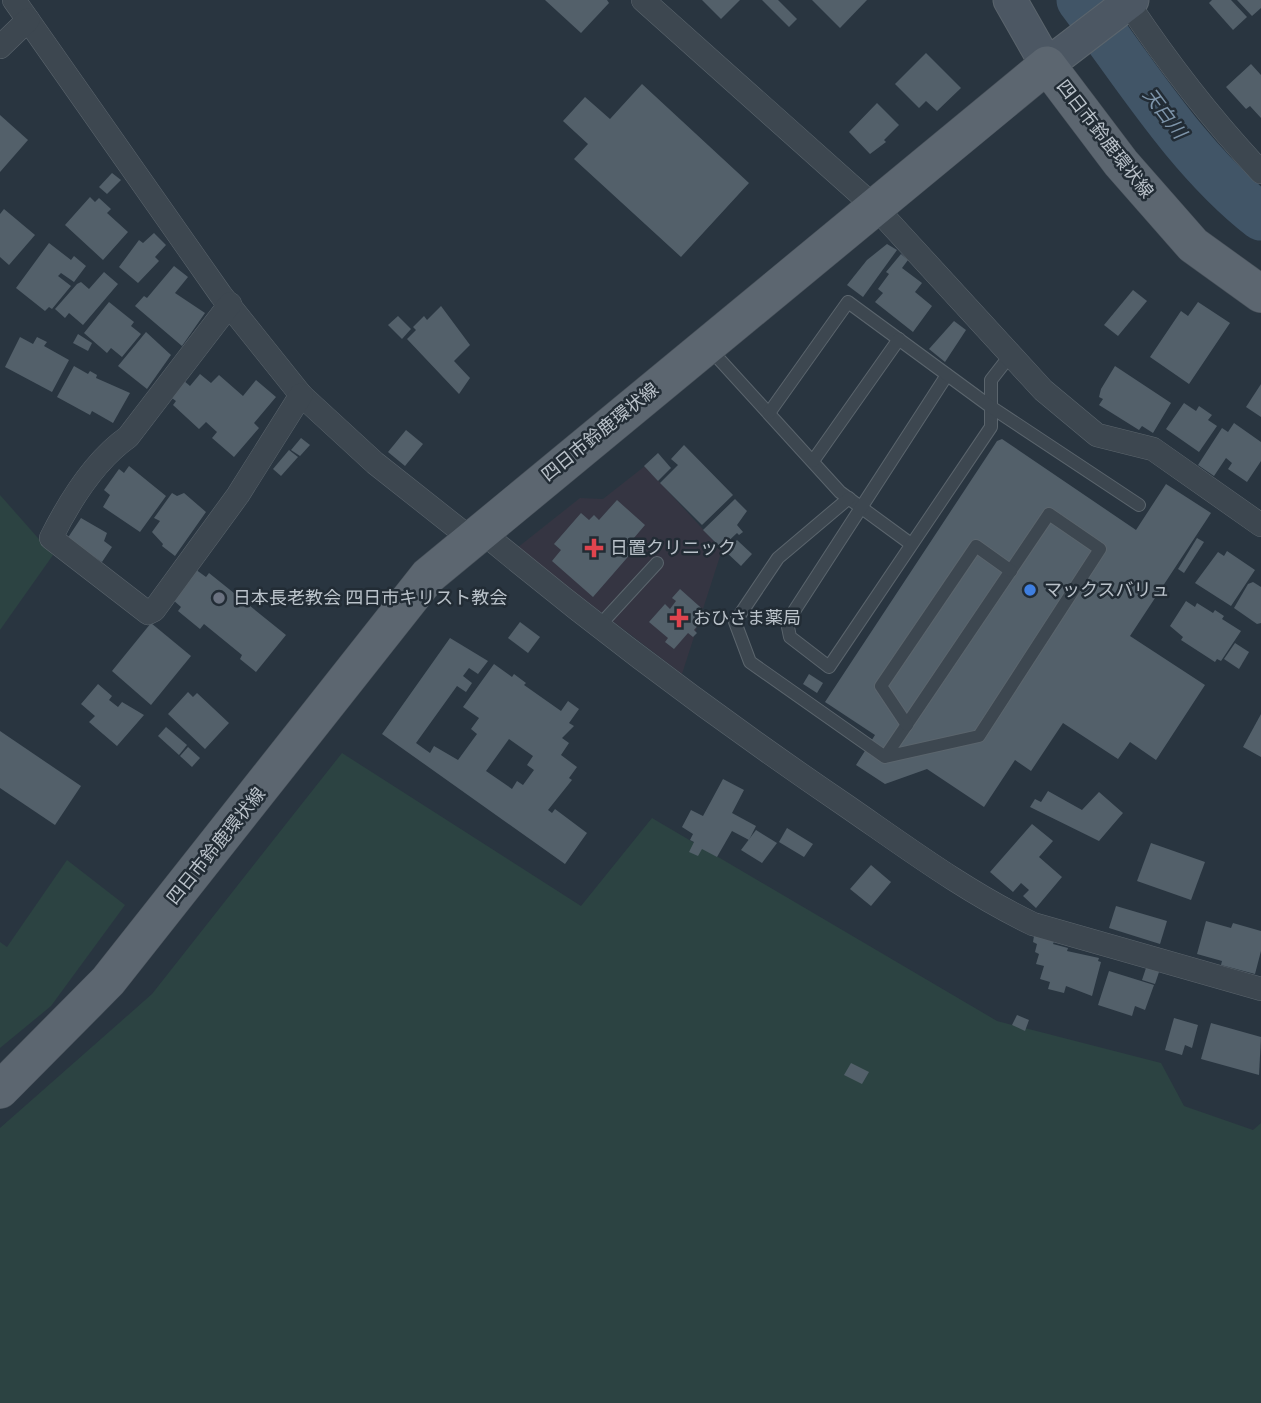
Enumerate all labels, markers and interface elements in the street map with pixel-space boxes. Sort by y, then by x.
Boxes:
street label: 四日市鈴鹿環状線 [1053,75,1158,202]
water label: 天白川 [1138,84,1192,145]
street label: 四日市鈴鹿環状線 [537,378,662,485]
place label: 日置クリニック [610,537,736,558]
marker: 日置クリニック [584,538,604,558]
place label: マックスバリュ [1044,579,1169,600]
marker: マックスバリュ [1022,582,1038,598]
place label: 日本長老教会 四日市キリスト教会 [233,587,507,608]
marker: 日本長老教会 四日市キリスト教会 [211,590,227,606]
place label: おひさま薬局 [693,607,801,628]
marker: おひさま薬局 [671,610,687,626]
street label: 四日市鈴鹿環状線 [162,783,269,908]

